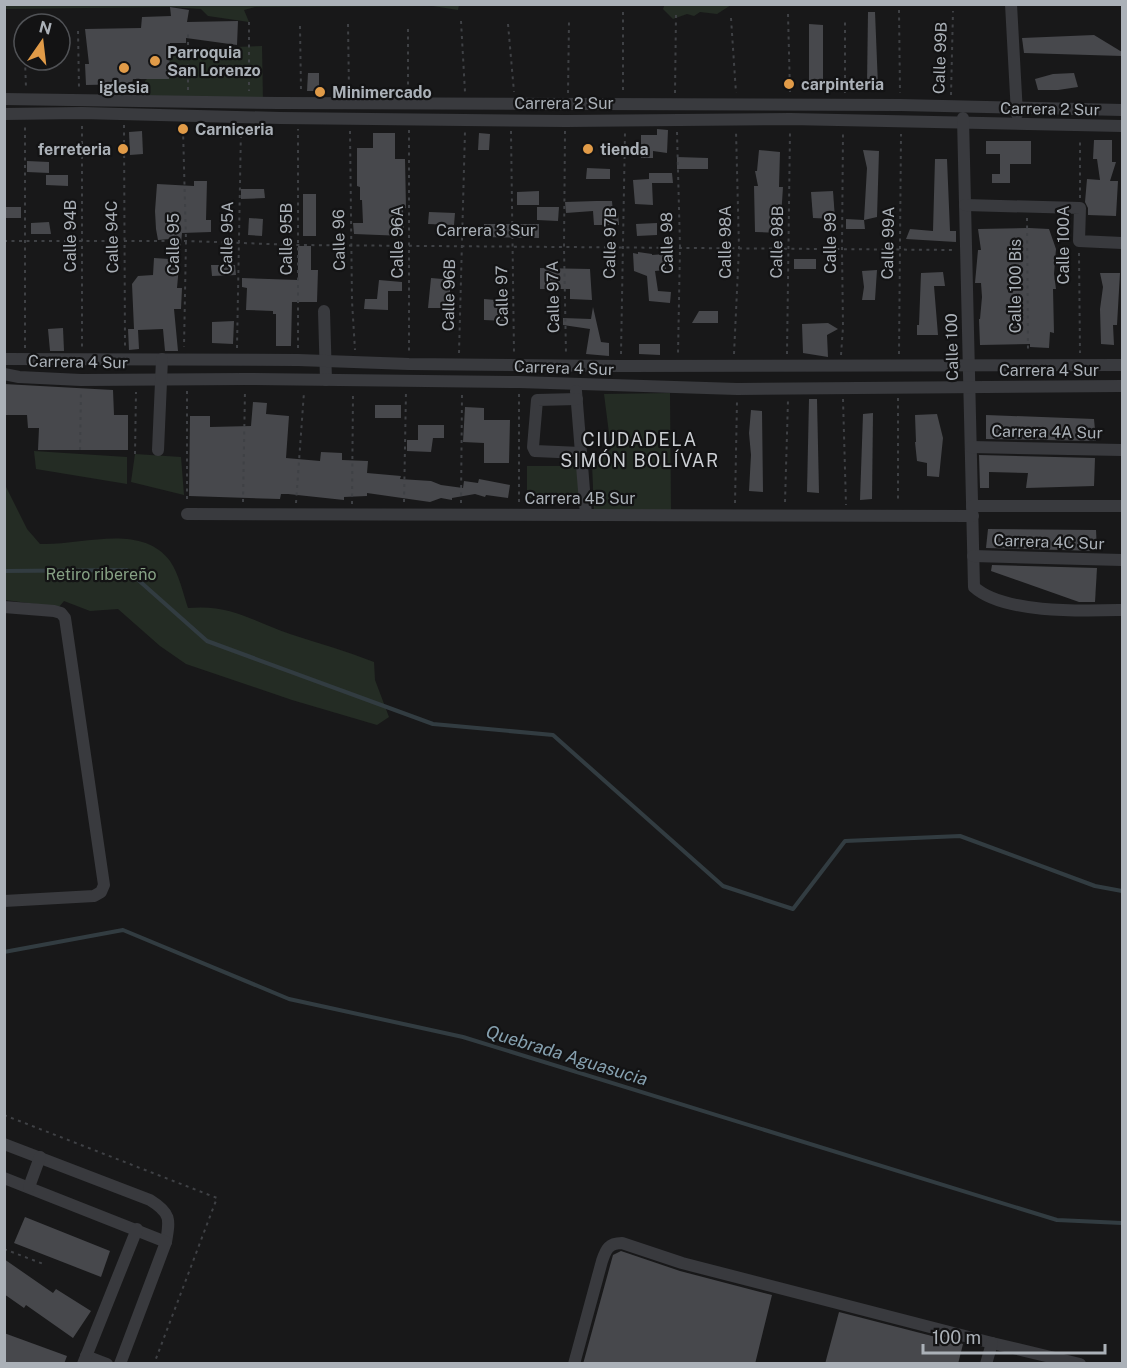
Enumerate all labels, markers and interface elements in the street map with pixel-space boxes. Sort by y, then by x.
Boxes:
north arrow [12,12,72,72]
text: N [37,17,54,39]
street label: Calle 99B [929,22,951,94]
place label: Parroquia San Lorenzo [167,43,261,80]
marker: Parroquia San Lorenzo [148,54,162,68]
marker: iglesia [117,61,131,75]
place label: carpinteria [801,75,884,94]
marker: carpinteria [782,77,796,91]
place label: iglesia [99,78,149,97]
place label: Minimercado [332,83,432,102]
marker: Minimercado [313,85,327,99]
street label: Carrera 2 Sur [514,94,614,113]
street label: Carrera 2 Sur [1000,99,1100,119]
place label: Carniceria [195,120,274,139]
marker: Carniceria [176,122,190,136]
place label: ferreteria [38,140,111,159]
place label: tienda [600,140,648,159]
marker: ferreteria [116,142,130,156]
marker: tienda [581,142,595,156]
street label: Calle 94B [61,200,80,272]
street label: Calle 94C [102,200,122,274]
street label: Calle 95A [217,201,237,275]
street label: Calle 95B [277,203,296,275]
street label: Calle 98A [716,205,735,279]
street label: Calle 100A [1054,205,1073,285]
street label: Calle 96A [388,206,407,278]
street label: Calle 98B [767,206,787,278]
street label: Calle 99A [878,206,898,280]
street label: Calle 97B [600,207,620,279]
street label: Calle 96 [329,209,349,271]
street label: Calle 98 [657,212,677,274]
street label: Calle 99 [821,212,840,274]
street label: Calle 95 [164,213,183,275]
street label: Carrera 3 Sur [436,221,536,240]
street label: Calle 100 Bis [1006,239,1025,333]
street label: Calle 96B [439,259,459,331]
street label: Calle 97A [543,261,563,333]
street label: Calle 97 [492,265,512,327]
street label: Calle 100 [942,313,962,381]
street label: Carrera 4 Sur [28,352,128,372]
street label: Carrera 4 Sur [514,357,614,379]
street label: Carrera 4 Sur [999,361,1099,380]
street label: Carrera 4A Sur [991,422,1103,442]
district label: CIUDADELA SIMÓN BOLÍVAR [560,429,720,471]
street label: Carrera 4B Sur [525,489,635,508]
street label: Carrera 4C Sur [993,531,1105,553]
park label: Retiro ribereño [46,565,156,584]
water label: Quebrada Aguasucia [484,1020,650,1090]
scale bar [923,1317,1104,1355]
text: 100 m [932,1327,981,1348]

